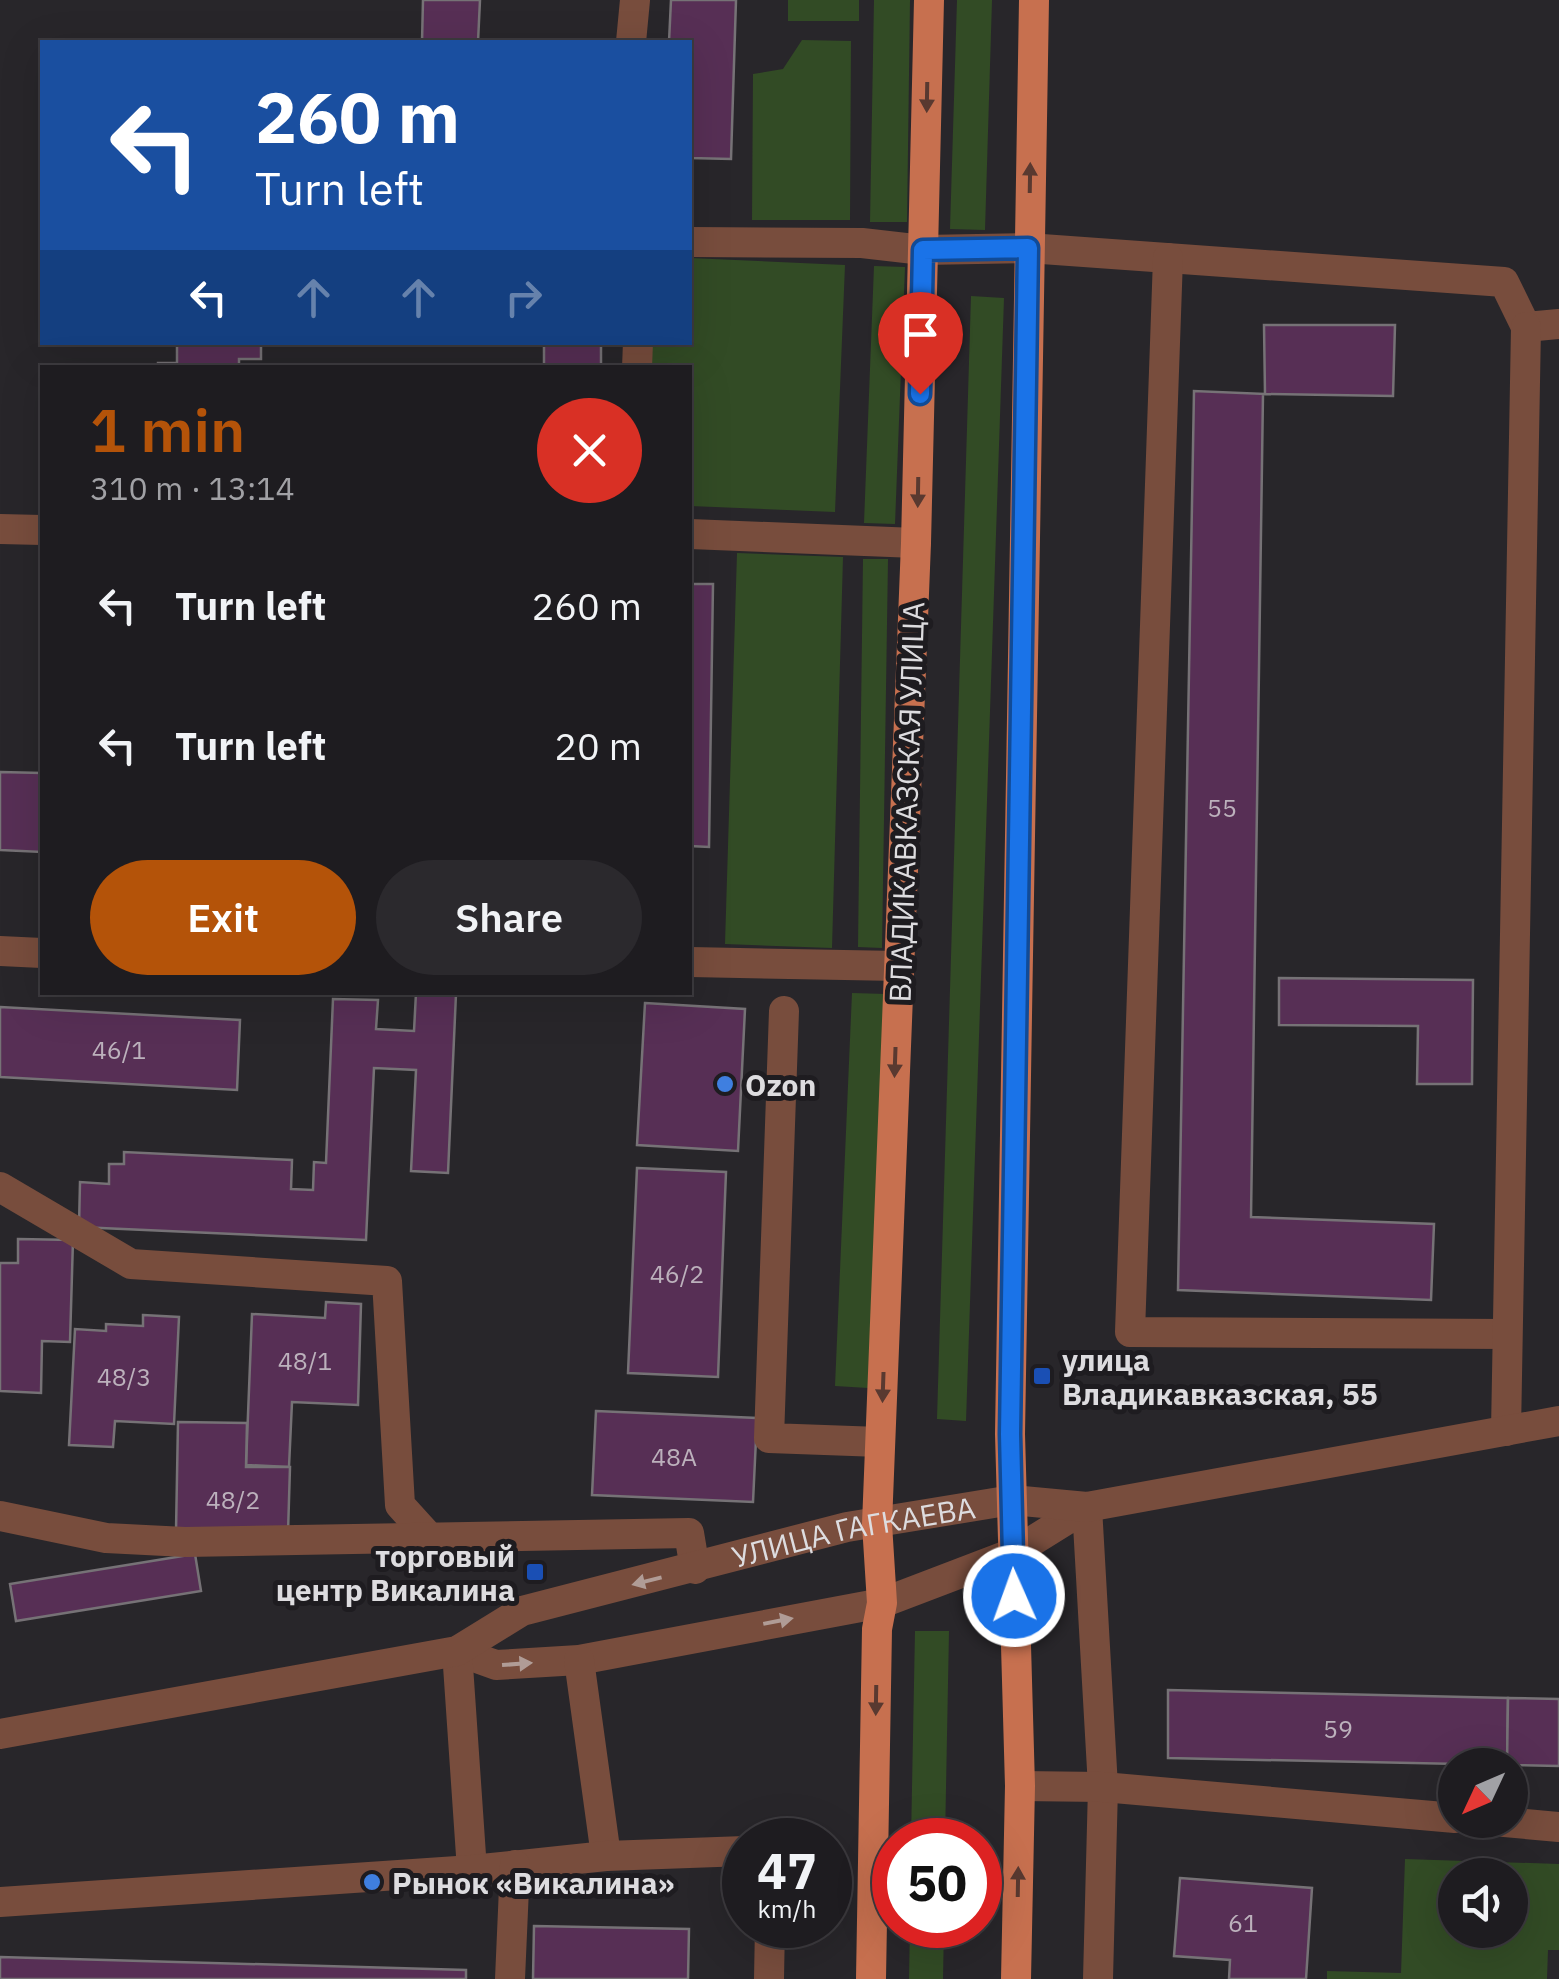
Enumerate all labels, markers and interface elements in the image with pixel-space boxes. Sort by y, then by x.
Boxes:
text: 260 m [255,71,460,162]
icon: left [90,80,220,210]
one-way arrow [918,82,934,114]
text: Turn left [255,159,424,217]
one-way arrow [1022,161,1038,193]
icon: left [181,270,236,325]
icon: ahead [286,270,341,325]
icon: ahead [391,270,446,325]
icon: right [496,270,551,325]
pin [878,292,963,395]
icon: arrive [893,307,948,362]
text: 1 min [90,390,245,469]
button: close [537,398,642,503]
text: 310 m · 13:14 [90,467,295,509]
one-way arrow [909,477,925,509]
icon: left [90,578,145,633]
text: Turn left [175,581,326,630]
text: 260 m [531,581,642,630]
street label: ВЛАДИКАВКАЗСКАЯ УЛИЦА [880,601,932,1003]
icon: left [90,718,145,773]
text: Turn left [175,721,326,770]
text: 20 m [554,721,642,770]
house number: 55 [1207,791,1237,824]
button: Exit [90,860,356,975]
button: Share [376,860,642,975]
house number: 46/1 [92,1033,146,1066]
one-way arrow [887,1046,903,1078]
place label: Ozon [745,1065,816,1104]
marker: Ozon [714,1073,736,1095]
house number: 46/2 [650,1257,704,1290]
place label: улица Владикавказская, 55 [1062,1340,1378,1413]
house number: 48/1 [278,1344,332,1377]
house number: 48/3 [97,1360,151,1393]
marker: улица Владикавказская, 55 [1031,1365,1053,1387]
one-way arrow [874,1371,890,1403]
house number: 48А [651,1440,697,1473]
house number: 48/2 [206,1483,260,1516]
street label: УЛИЦА ГАГКАЕВА [727,1487,978,1576]
place label: торговый центр Викалина [276,1536,515,1609]
position arrow [962,1544,1066,1648]
marker: торговый центр Викалина [524,1561,546,1583]
one-way arrow [631,1573,662,1589]
one-way arrow [763,1612,794,1628]
one-way arrow [501,1656,533,1672]
one-way arrow [867,1685,883,1717]
house number: 59 [1323,1712,1353,1745]
north arrow [1438,1748,1528,1838]
map controls [1438,1748,1528,1948]
speed limit sign: 50 [872,1818,1002,1948]
text: 47 [757,1838,817,1903]
button: sound [1438,1858,1528,1948]
place label: Рынок «Викалина» [392,1863,675,1902]
one-way arrow [1010,1865,1026,1897]
marker: Рынок «Викалина» [361,1871,383,1893]
text: km/h [758,1892,816,1925]
house number: 61 [1228,1906,1258,1939]

